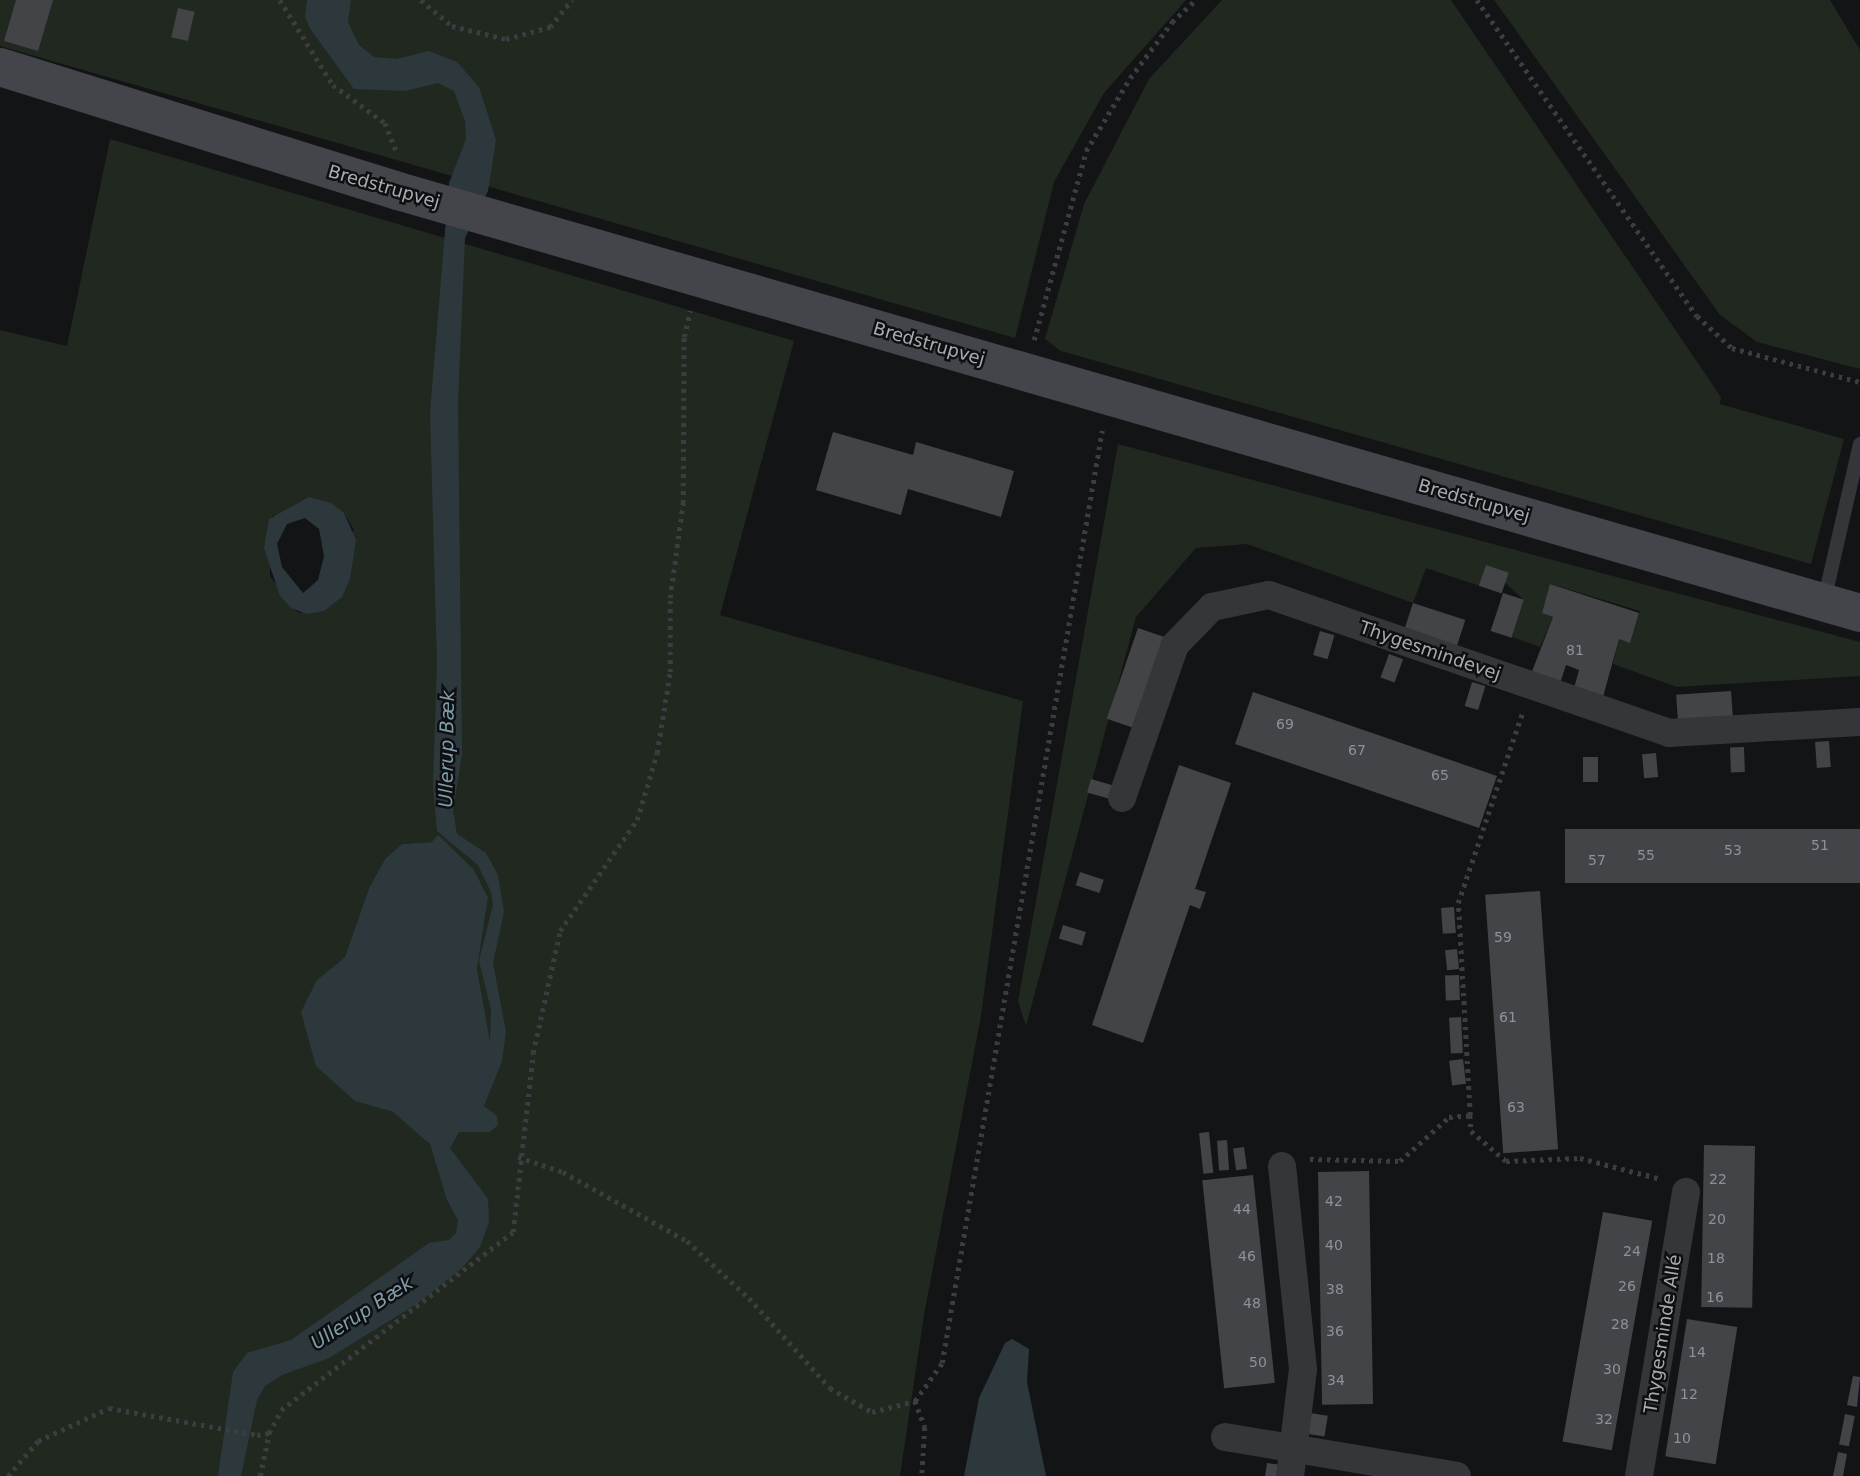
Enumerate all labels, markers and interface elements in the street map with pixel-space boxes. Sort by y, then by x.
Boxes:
street label: Bredstrupvej [326,161,442,213]
street label: Bredstrupvej [871,318,987,370]
street label: Bredstrupvej [1416,475,1532,527]
street label: Thygesmindevej [1356,617,1504,685]
house number: 81 [1566,642,1584,658]
water label: Ullerup Bæk [435,690,459,808]
house number: 69 [1276,716,1294,732]
house number: 67 [1348,742,1366,758]
house number: 65 [1431,767,1449,783]
house number: 51 [1811,837,1829,853]
house number: 53 [1724,842,1742,858]
house number: 55 [1637,847,1655,863]
house number: 57 [1588,852,1606,868]
house number: 59 [1494,929,1512,945]
house number: 61 [1499,1009,1517,1025]
house number: 63 [1507,1099,1525,1115]
house number: 22 [1709,1171,1727,1187]
house number: 42 [1325,1193,1343,1209]
house number: 44 [1233,1201,1251,1217]
house number: 20 [1708,1211,1726,1227]
house number: 40 [1325,1237,1343,1253]
house number: 24 [1623,1243,1641,1259]
house number: 46 [1238,1248,1256,1264]
house number: 18 [1707,1250,1725,1266]
street label: Thygesminde Allé [1640,1253,1686,1415]
water label: Ullerup Bæk [307,1272,417,1354]
house number: 26 [1618,1278,1636,1294]
house number: 38 [1326,1281,1344,1297]
house number: 16 [1706,1289,1724,1305]
house number: 48 [1243,1295,1261,1311]
house number: 28 [1611,1316,1629,1332]
house number: 36 [1326,1323,1344,1339]
house number: 14 [1688,1344,1706,1360]
house number: 50 [1249,1354,1267,1370]
house number: 30 [1603,1361,1621,1377]
house number: 34 [1327,1372,1345,1388]
house number: 12 [1680,1386,1698,1402]
house number: 32 [1595,1411,1613,1427]
house number: 10 [1673,1430,1691,1446]

